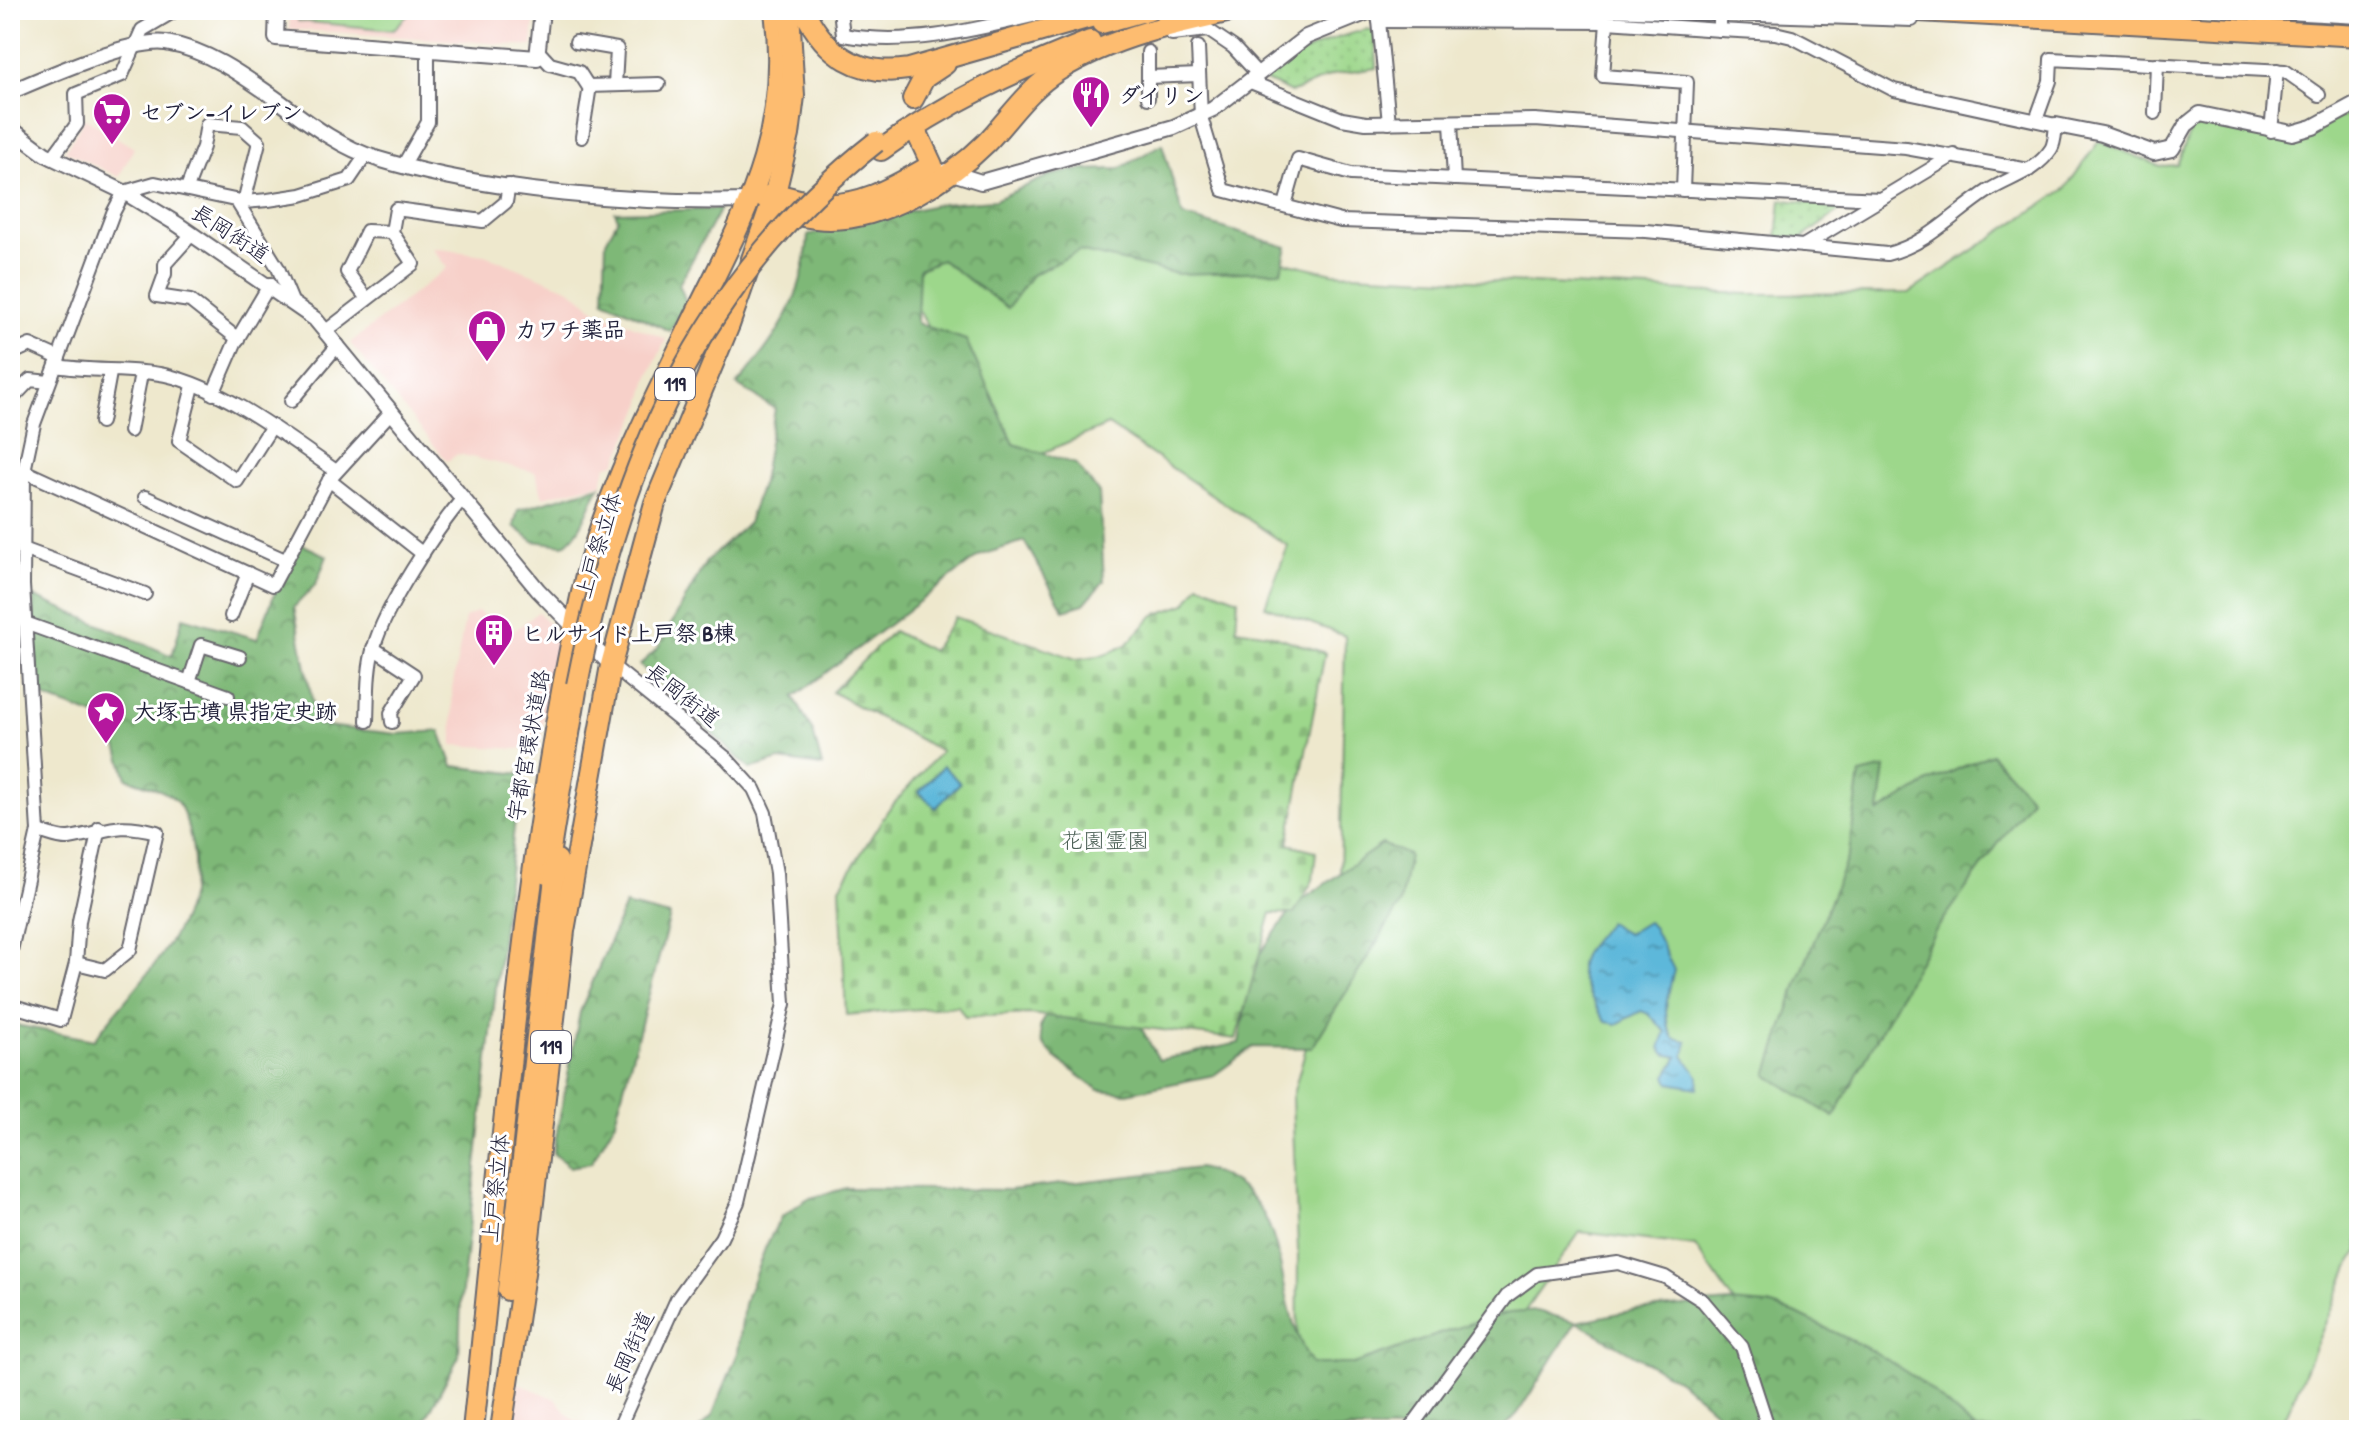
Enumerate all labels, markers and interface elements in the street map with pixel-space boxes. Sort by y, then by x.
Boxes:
restaurant icon: ダイリン [1070,74,1112,129]
place label: ダイリン [1119,80,1205,110]
supermarket icon: セブン-イレブン [91,91,133,146]
place label: セブン-イレブン [140,97,303,127]
street label: 長岡街道 [186,196,276,270]
shop icon: カワチ薬品 [466,308,508,363]
place label: カワチ薬品 [515,314,625,344]
road number: 119 [655,368,695,400]
street label: 上戸祭立体 [568,488,628,602]
building icon: ヒルサイド上戸祭 B棟 [473,612,515,667]
place label: ヒルサイド上戸祭 B棟 [522,618,735,648]
street label: 長岡街道 [639,656,727,734]
street label: 宇都宮環状道路 [500,667,556,823]
place icon: 大塚古墳 県指定史跡 [85,690,127,745]
place label: 大塚古墳 県指定史跡 [134,696,337,726]
park label: 花園霊園 [1061,825,1149,855]
road number: 119 [531,1031,571,1063]
street label: 上戸祭立体 [474,1132,516,1244]
street label: 長岡街道 [597,1306,661,1398]

